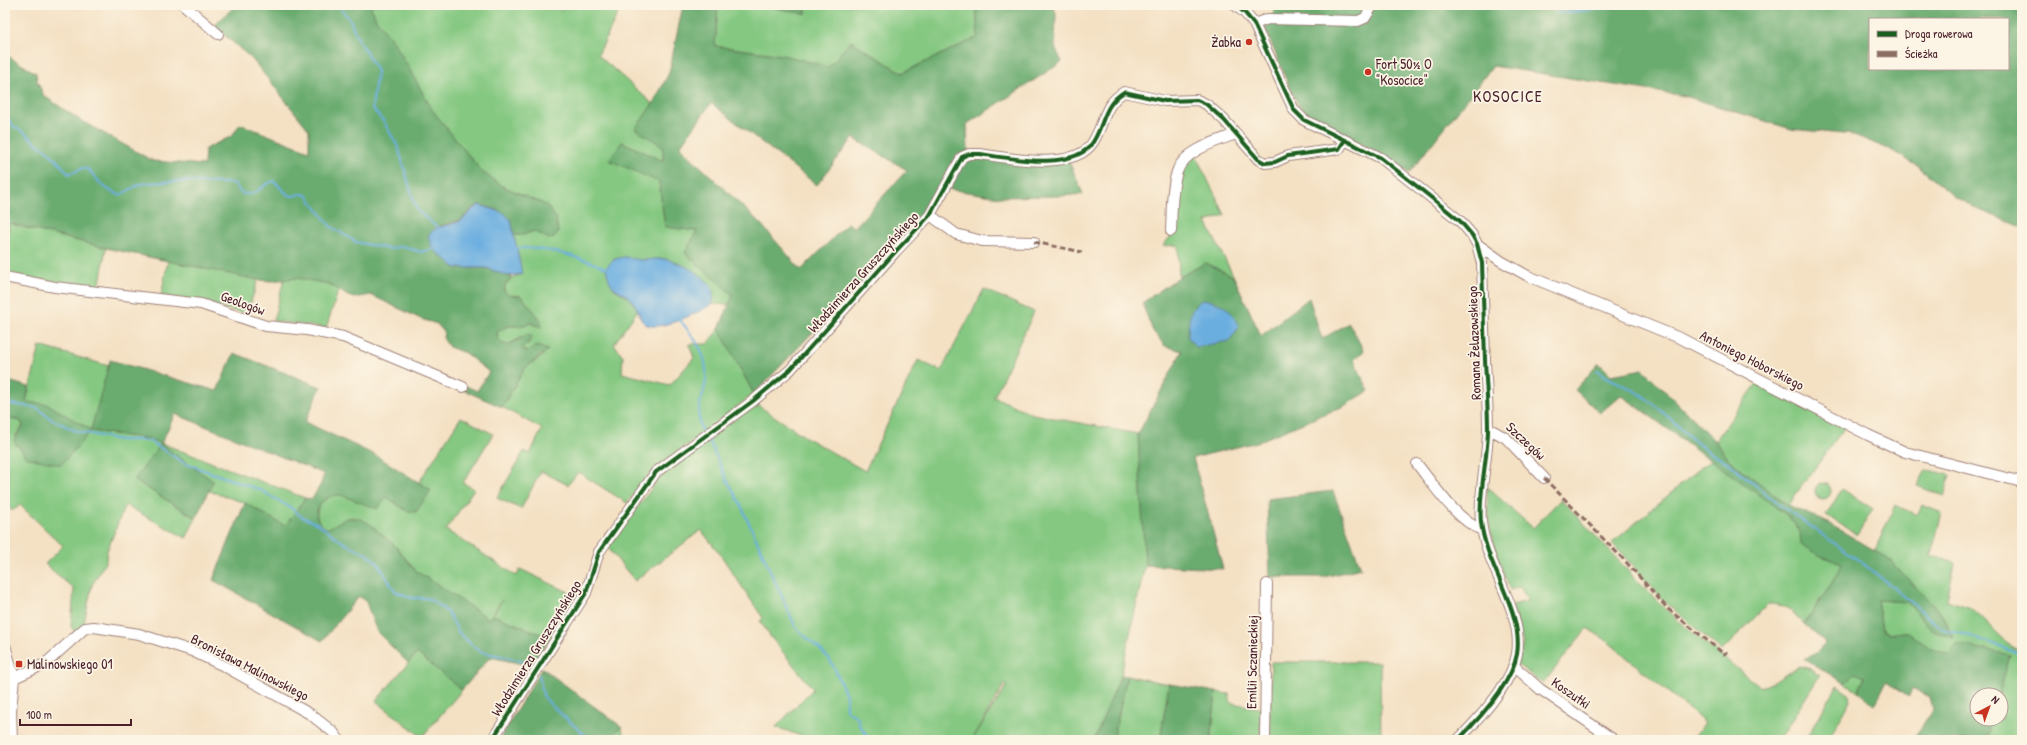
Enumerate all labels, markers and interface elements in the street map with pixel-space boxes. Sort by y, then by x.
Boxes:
legend [1869,18,2009,70]
text: Droga rowerowa [1905,25,1973,42]
place label: Żabka [1211,32,1242,51]
marker: Żabka [1244,37,1254,47]
text: Ścieżka [1905,45,1938,62]
place label: Fort 50½ O "Kosocice" [1375,54,1432,89]
marker: Fort 50½ O "Kosocice" [1363,67,1373,77]
district label: KOSOCICE [1473,85,1543,107]
street label: Włodzimierza Gruszczyńskiego [803,207,923,337]
street label: Romana Żelazowskiego [1462,285,1486,400]
street label: Geologów [218,286,268,320]
street label: Antoniego Hoborskiego [1696,325,1808,395]
street label: Szczegów [1502,417,1551,465]
street label: Włodzimierza Gruszczyńskiego [486,576,586,720]
street label: Emilii Sczanieckiej [1241,615,1263,709]
street label: Bronisława Malinowskiego [188,629,313,706]
place label: Malinowskiego 01 [27,654,112,674]
marker: Malinowskiego 01 [14,659,24,669]
street label: Koszutki [1548,672,1595,713]
north arrow [1969,687,2009,727]
text: N [1989,692,2002,707]
scale bar [20,701,131,727]
text: 100 m [26,706,52,723]

